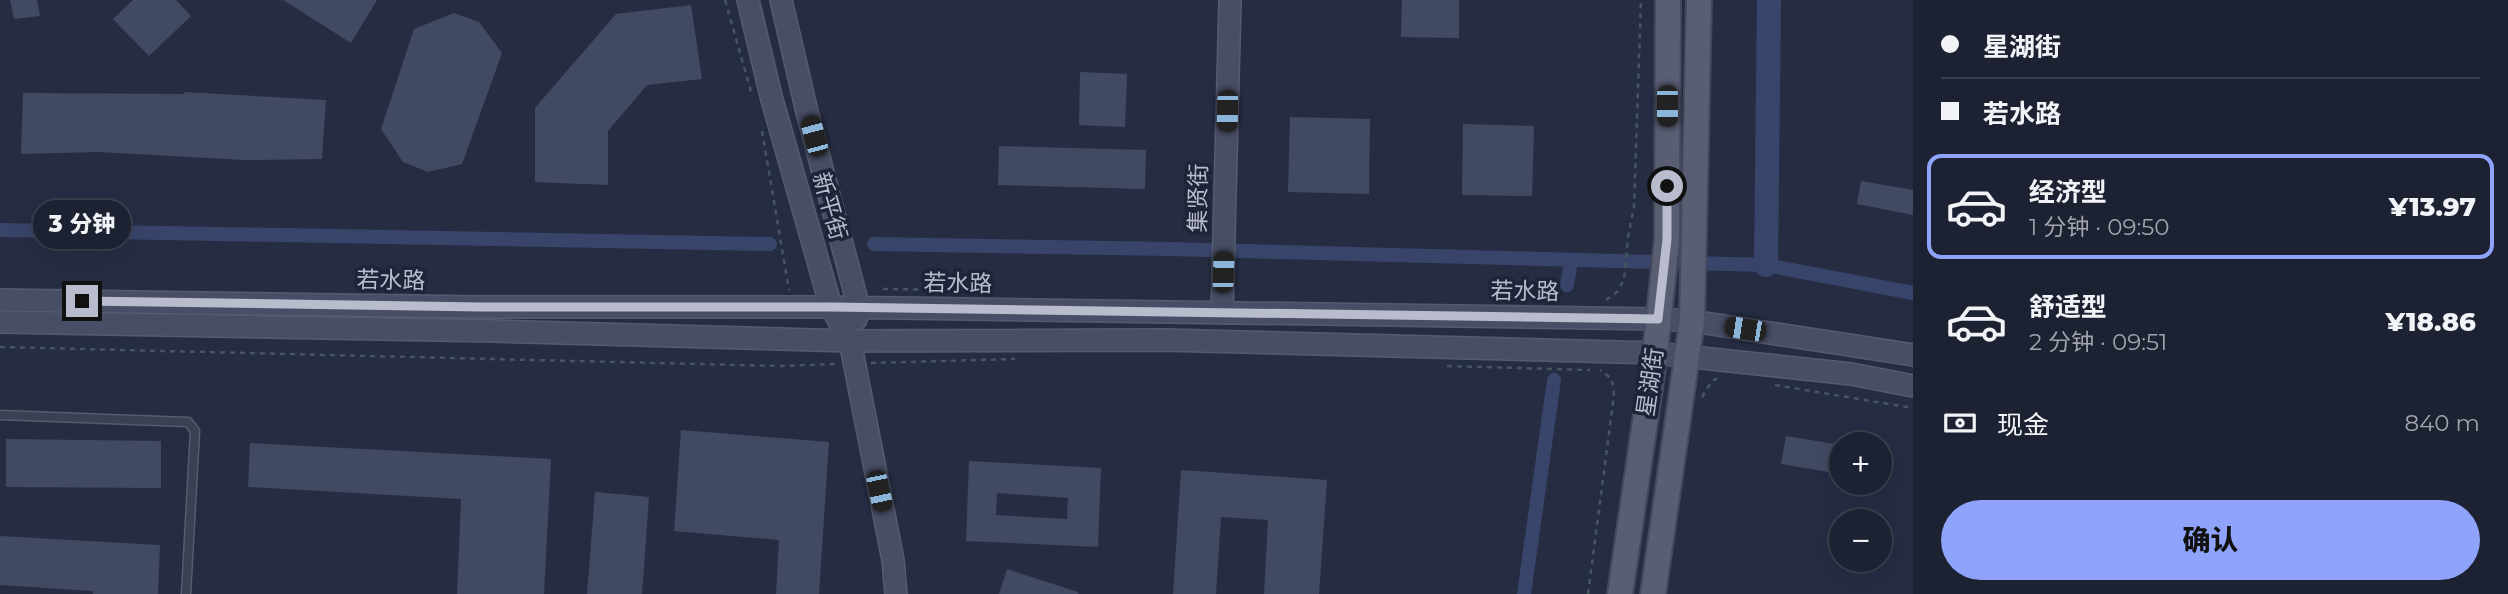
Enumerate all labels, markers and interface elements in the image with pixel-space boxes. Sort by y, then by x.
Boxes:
text: 星湖街 [1983,31,2061,63]
car [1657,85,1678,127]
car [1217,90,1238,132]
text: 若水路 [1983,98,2061,130]
car [799,113,830,159]
street label: 集贤街 [1183,163,1213,233]
street label: 新平街 [807,169,853,243]
route start [1651,170,1683,202]
icon: car [1945,175,2008,238]
text: 经济型 [2029,176,2107,208]
text: ¥13.97 [2389,191,2476,223]
callout: 3 分钟 [33,200,131,248]
text: 3 分钟 [49,210,115,238]
text: 1 分钟 · 09:50 [2029,213,2170,241]
car [1212,251,1235,293]
street label: 若水路 [356,265,426,295]
street label: 若水路 [923,268,993,298]
street label: 若水路 [1490,276,1560,306]
route end [66,285,98,317]
icon: car [1945,290,2008,353]
text: 舒适型 [2029,291,2107,323]
text: ¥18.86 [2386,306,2476,338]
car [1723,315,1768,343]
text: 2 分钟 · 09:51 [2029,328,2167,356]
street label: 星湖街 [1631,346,1669,418]
icon: cash [1941,404,1979,442]
text: 现金 [1997,409,2049,441]
text: 840 m [2404,409,2480,437]
map controls [1829,432,1892,572]
button: + [1829,432,1892,495]
car [865,468,894,514]
button: 确认 [1941,500,2480,580]
button: − [1829,509,1892,572]

